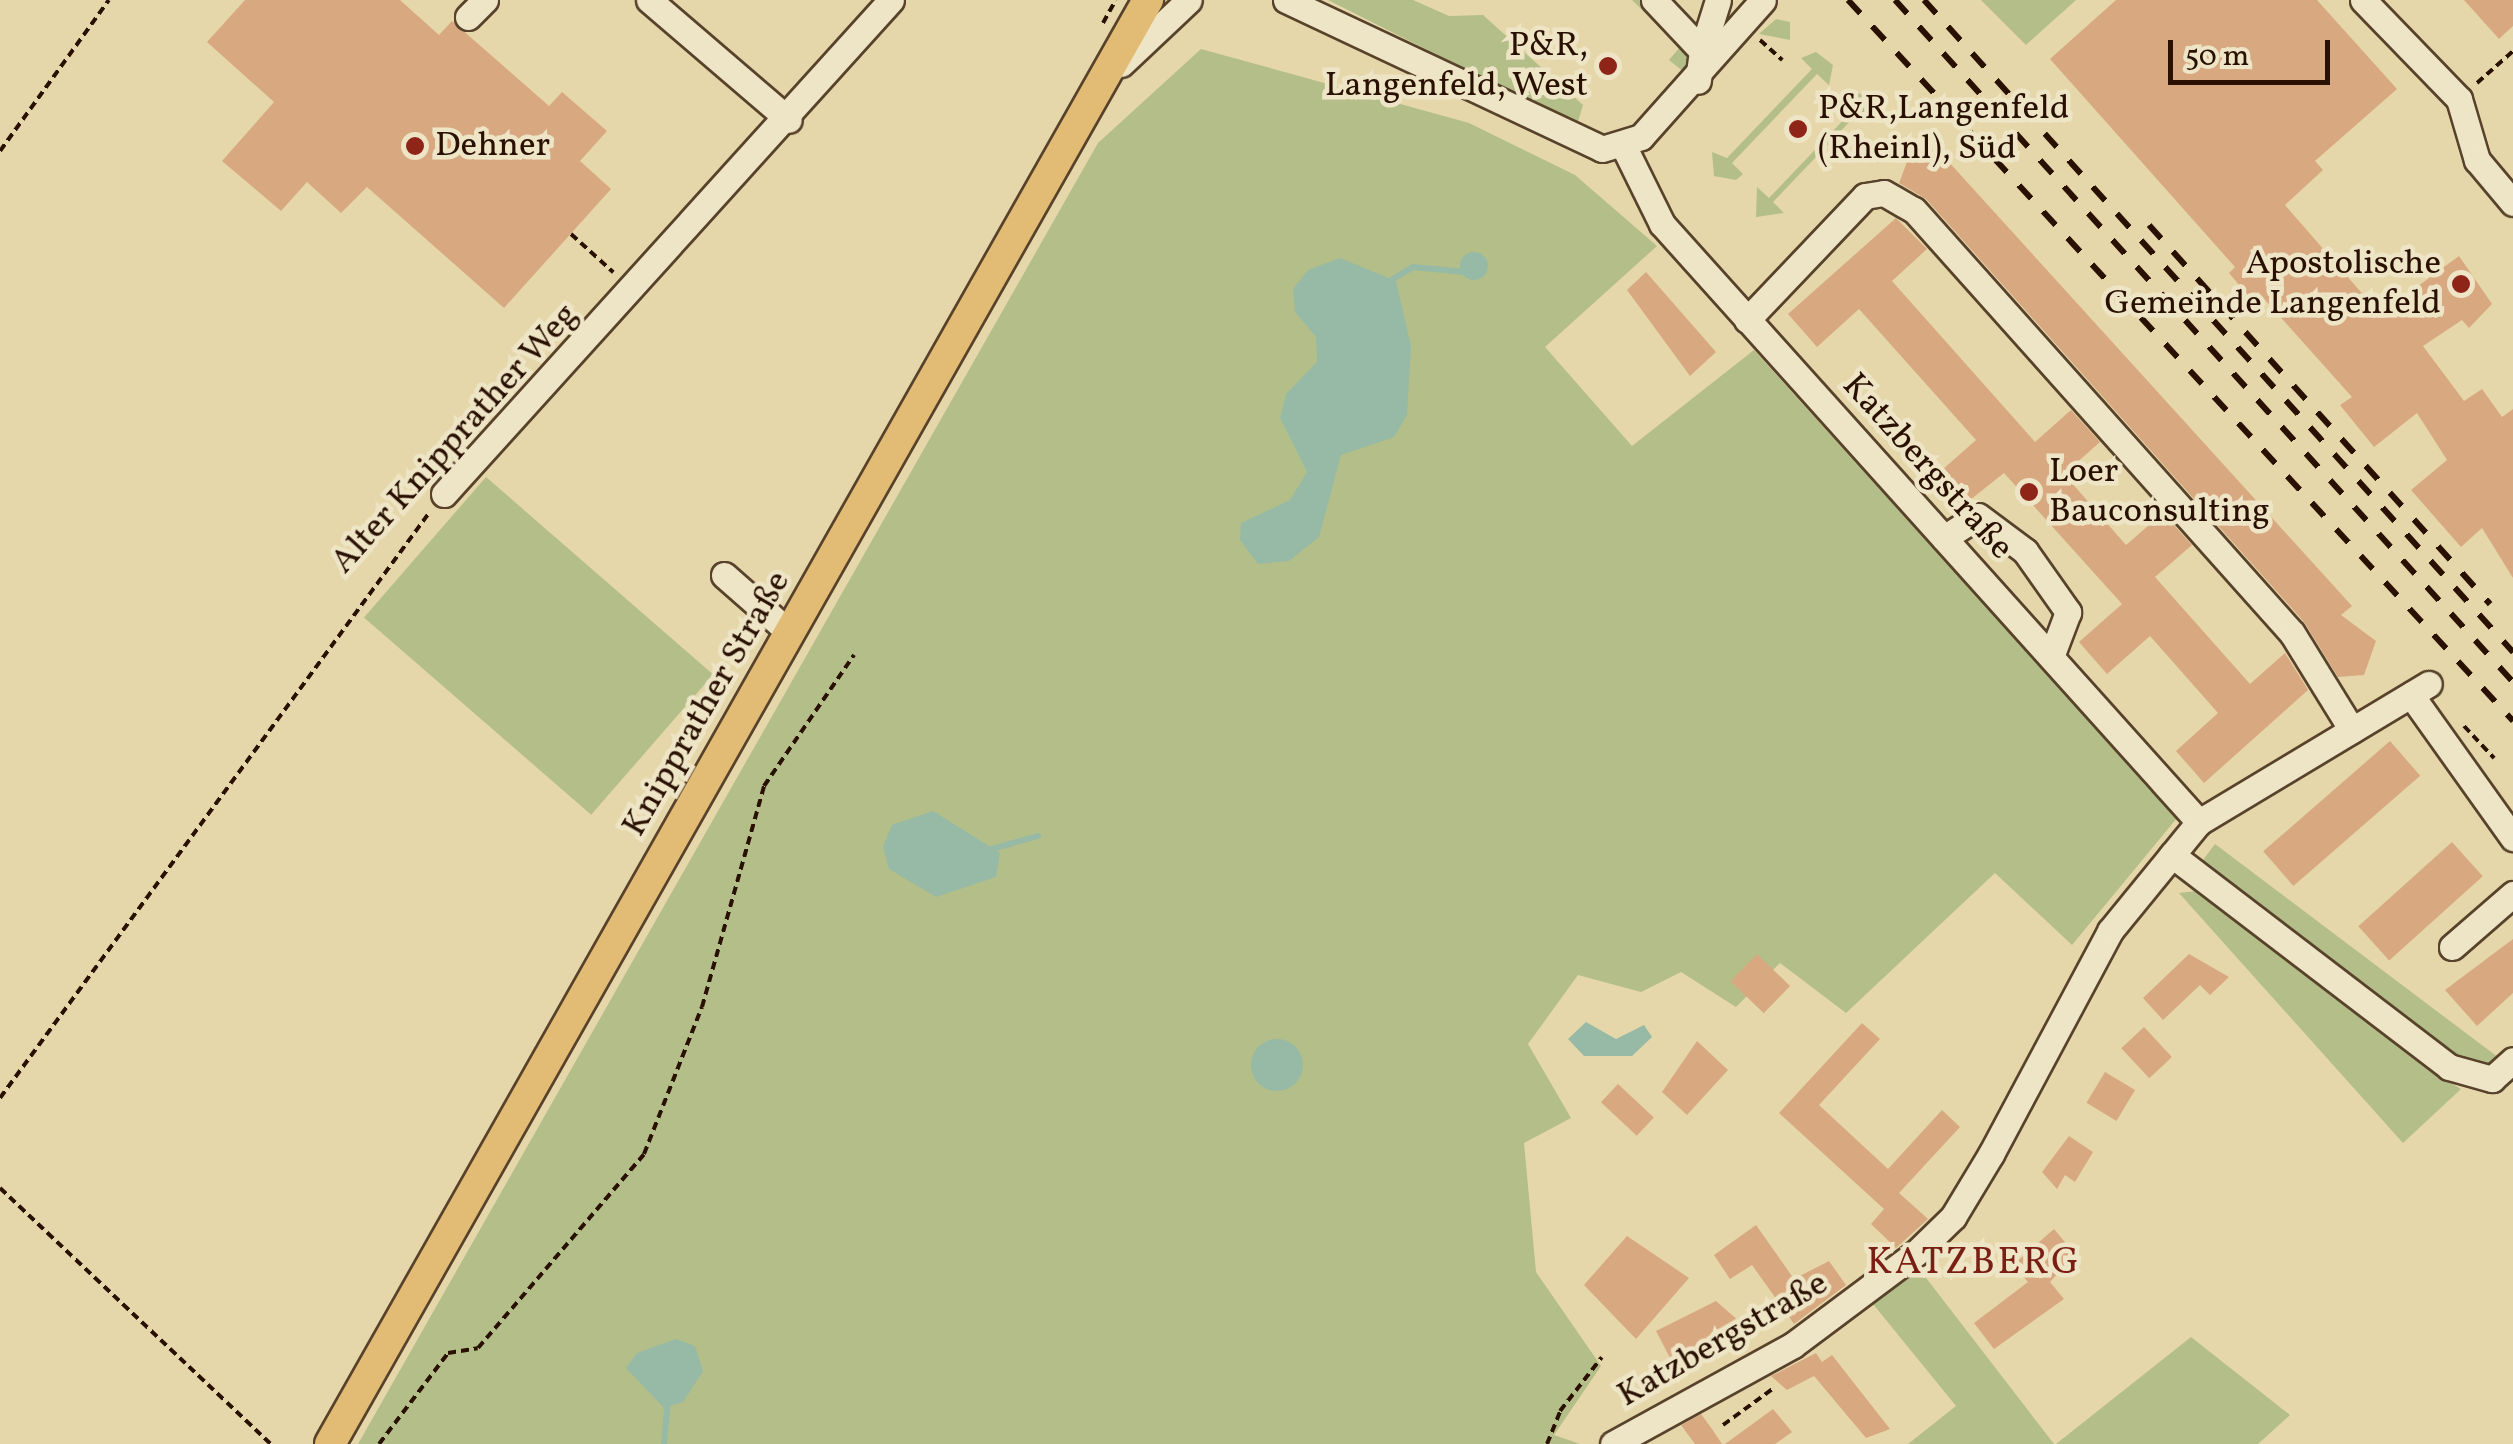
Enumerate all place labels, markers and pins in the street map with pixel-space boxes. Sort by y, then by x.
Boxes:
place label: P&R, Langenfeld, West [1324,25,1588,107]
marker: P&R, Langenfeld, West [1597,55,1619,77]
place label: P&R,Langenfeld (Rheinl), Süd [1818,88,2069,170]
marker: P&R,Langenfeld (Rheinl), Süd [1787,118,1809,140]
place label: Dehner [435,125,550,167]
marker: Dehner [404,135,426,157]
place label: Apostolische Gemeinde Langenfeld [2104,243,2441,325]
marker: Apostolische Gemeinde Langenfeld [2450,273,2472,295]
place label: Loer Bauconsulting [2049,451,2270,533]
marker: Loer Bauconsulting [2018,481,2040,503]

